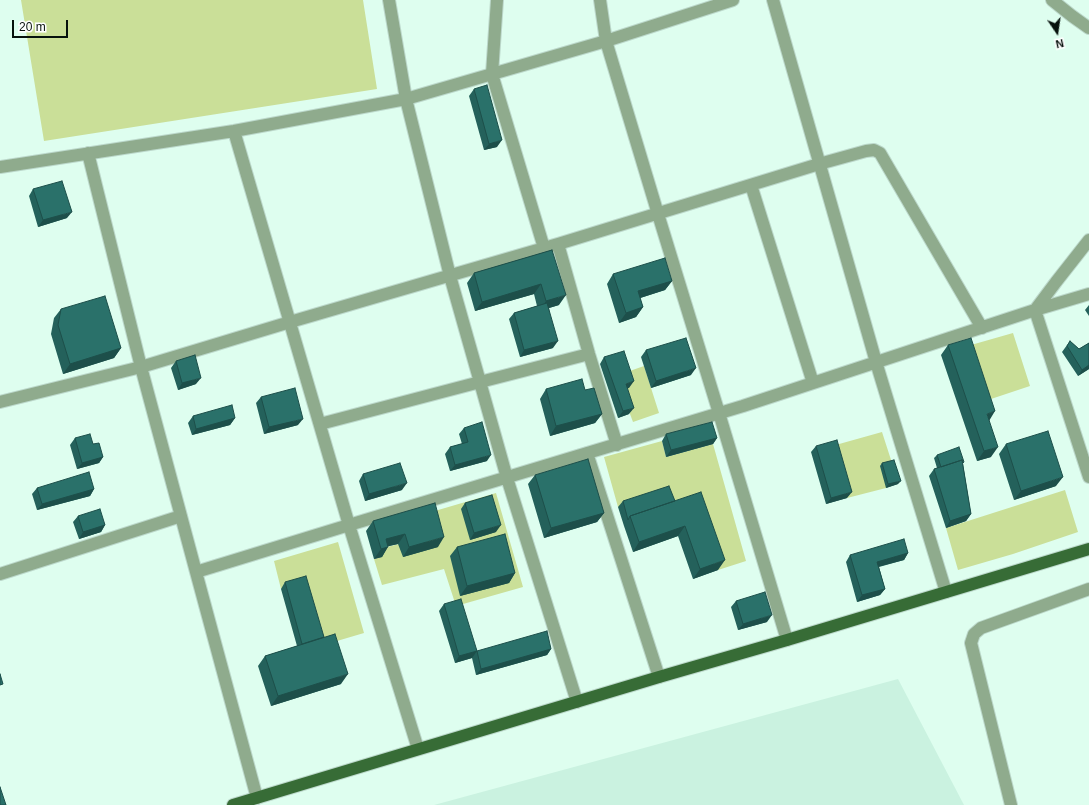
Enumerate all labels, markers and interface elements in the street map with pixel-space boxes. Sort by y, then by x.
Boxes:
scale bar [14,12,70,38]
north arrow [1037,12,1077,52]
text: 20 m [19,20,46,34]
text: N [1054,37,1065,50]

